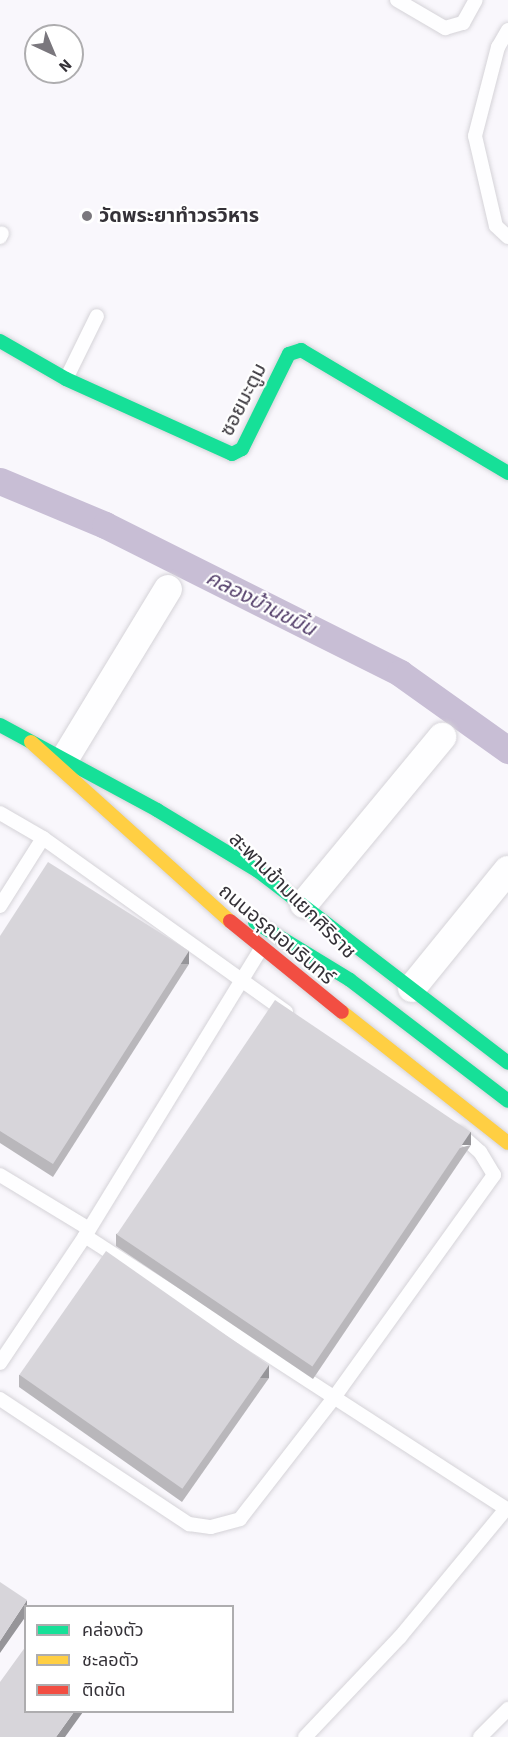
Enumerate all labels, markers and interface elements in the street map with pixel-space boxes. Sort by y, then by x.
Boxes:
north arrow [24,24,84,84]
text: N [54,54,77,77]
place label: วัดพระยาทําวรวิหาร [99,204,259,228]
marker: วัดพระยาทําวรวิหาร [80,209,94,223]
street label: ซอยมะตูม [215,360,273,440]
water label: คลองบ้านขมิ้น [202,565,320,641]
street label: สะพานข้ามแยกศิริราช [224,828,360,964]
street label: ถนนอรุณอมรินทร์ [213,880,339,990]
legend [24,1605,234,1713]
text: คล่องตัว [82,1618,144,1643]
text: ชะลอตัว [82,1648,139,1673]
text: ติดขัด [82,1678,125,1703]

